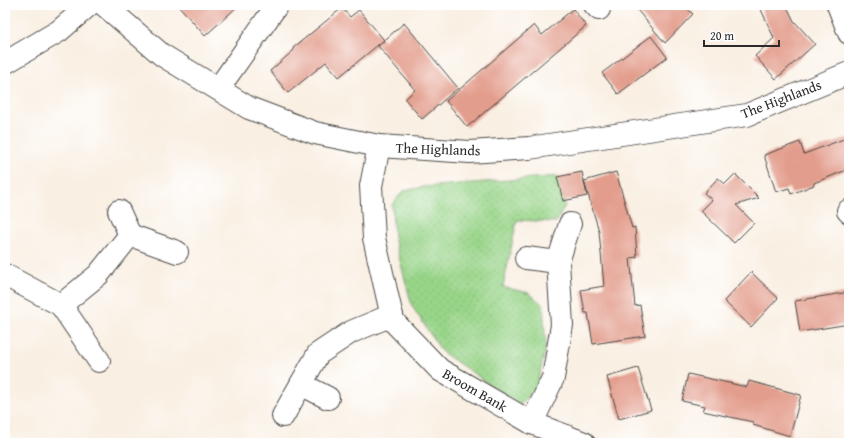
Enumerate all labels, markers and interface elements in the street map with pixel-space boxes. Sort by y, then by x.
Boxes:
scale bar [704,22,779,48]
text: 20 m [710,27,734,44]
street label: The Highlands [738,74,824,124]
street label: The Highlands [395,138,481,160]
street label: Broom Bank [439,363,512,417]

